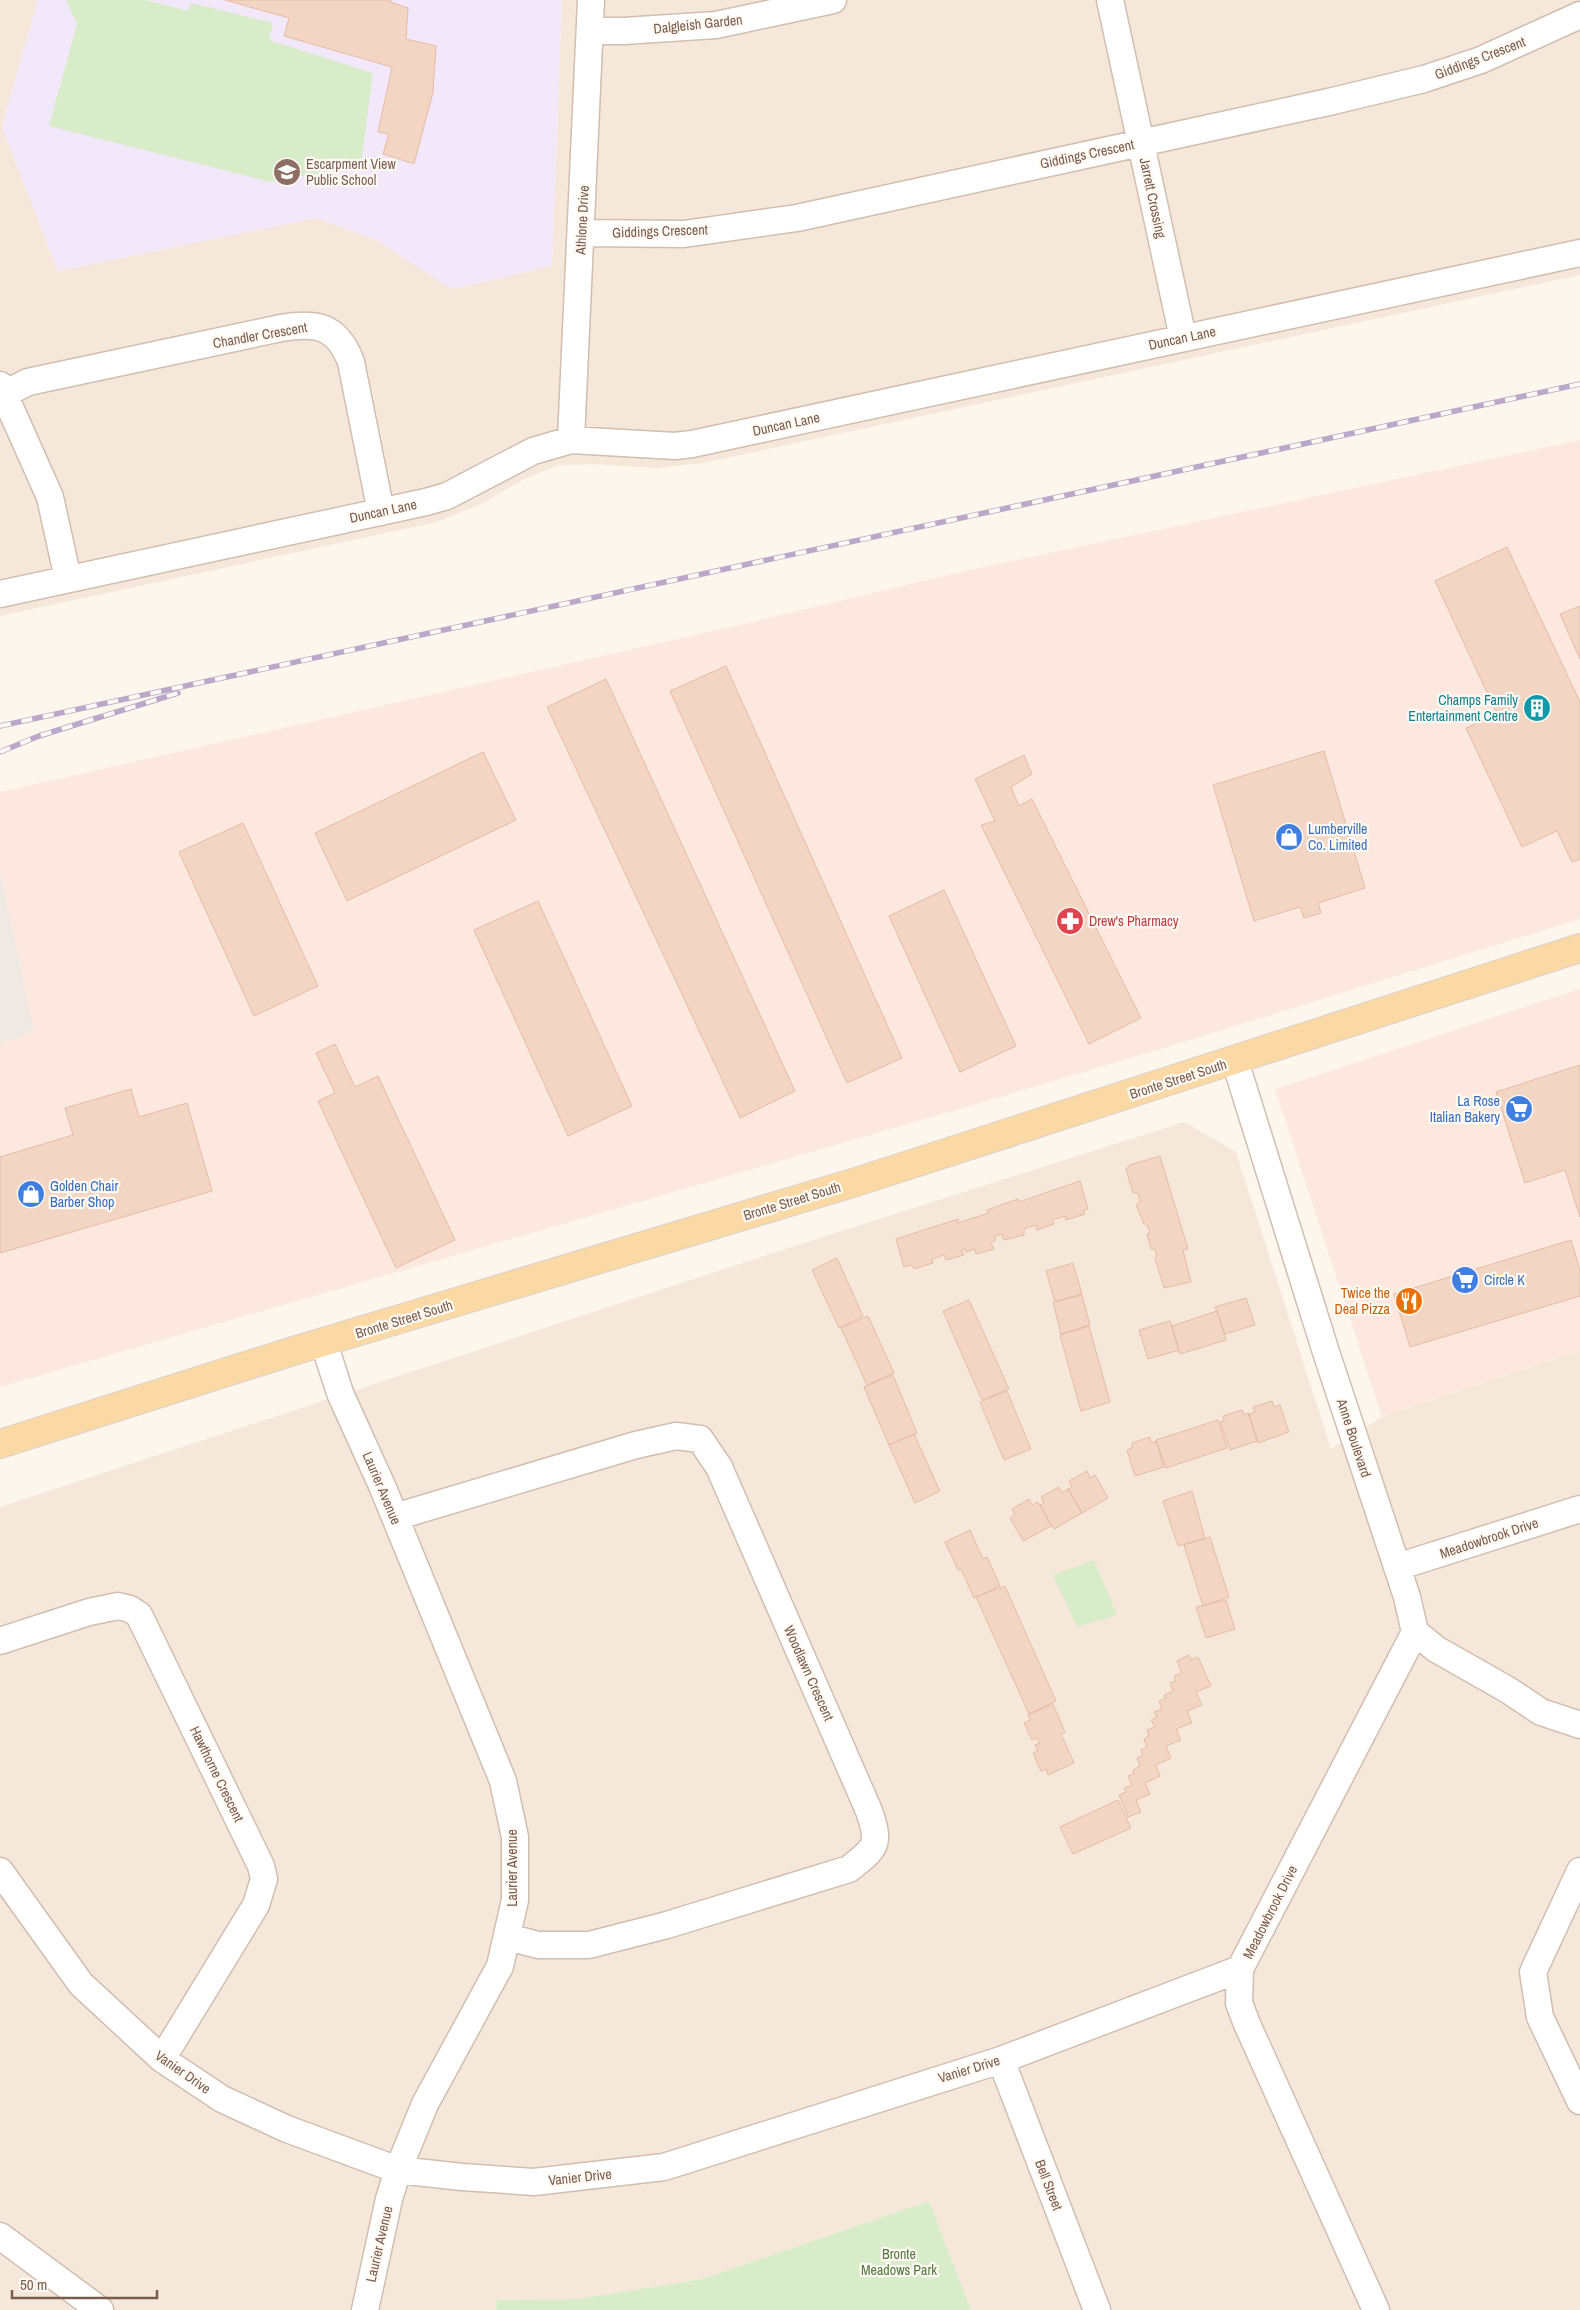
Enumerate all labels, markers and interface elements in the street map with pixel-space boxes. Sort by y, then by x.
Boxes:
street label: Dalgleish Garden [653,10,743,38]
street label: Giddings Crescent [1432,32,1528,84]
street label: Giddings Crescent [1038,135,1136,173]
place label: Escarpment View Public School [306,155,396,189]
street label: Jarrett Crossing [1136,156,1170,240]
school or university icon: Escarpment View Public School [272,157,302,187]
street label: Athlone Drive [571,185,593,256]
street label: Giddings Crescent [612,220,708,242]
street label: Chandler Crescent [211,318,309,352]
street label: Duncan Lane [1147,322,1217,354]
street label: Duncan Lane [751,408,821,440]
street label: Duncan Lane [348,495,418,527]
place label: Champs Family Entertainment Centre [1408,691,1518,725]
building icon: Champs Family Entertainment Centre [1522,693,1552,723]
place label: Lumberville Co. Limited [1308,820,1367,854]
shop icon: Lumberville Co. Limited [1274,822,1304,852]
pharmacy icon: Drew's Pharmacy [1055,906,1085,936]
place label: Drew's Pharmacy [1089,912,1179,930]
street label: Bronte Street South [1127,1055,1229,1103]
place label: La Rose Italian Bakery [1430,1092,1500,1126]
supermarket icon: La Rose Italian Bakery [1504,1094,1534,1124]
place label: Golden Chair Barber Shop [50,1177,118,1211]
street label: Bronte Street South [741,1178,843,1224]
shop icon: Golden Chair Barber Shop [16,1179,46,1209]
supermarket icon: Circle K [1450,1265,1480,1295]
place label: Circle K [1484,1271,1525,1289]
place label: Twice the Deal Pizza [1334,1284,1391,1318]
restaurant icon: Twice the Deal Pizza [1394,1286,1424,1316]
street label: Bronte Street South [353,1296,455,1342]
street label: Anne Boulevard [1333,1395,1375,1480]
street label: Laurier Avenue [359,1449,405,1527]
street label: Meadowbrook Drive [1437,1514,1541,1562]
street label: Woodlawn Crescent [780,1623,838,1723]
street label: Hawthorne Crescent [186,1723,248,1825]
street label: Laurier Avenue [503,1829,521,1907]
street label: Meadowbrook Drive [1239,1862,1301,1962]
street label: Vanier Drive [152,2046,214,2098]
street label: Vanier Drive [936,2051,1002,2087]
street label: Bell Street [1031,2157,1067,2213]
street label: Vanier Drive [547,2165,613,2189]
street label: Laurier Avenue [361,2204,397,2284]
park label: Bronte Meadows Park [861,2245,937,2279]
scale bar [12,2268,158,2300]
text: 50 m [20,2274,47,2295]

